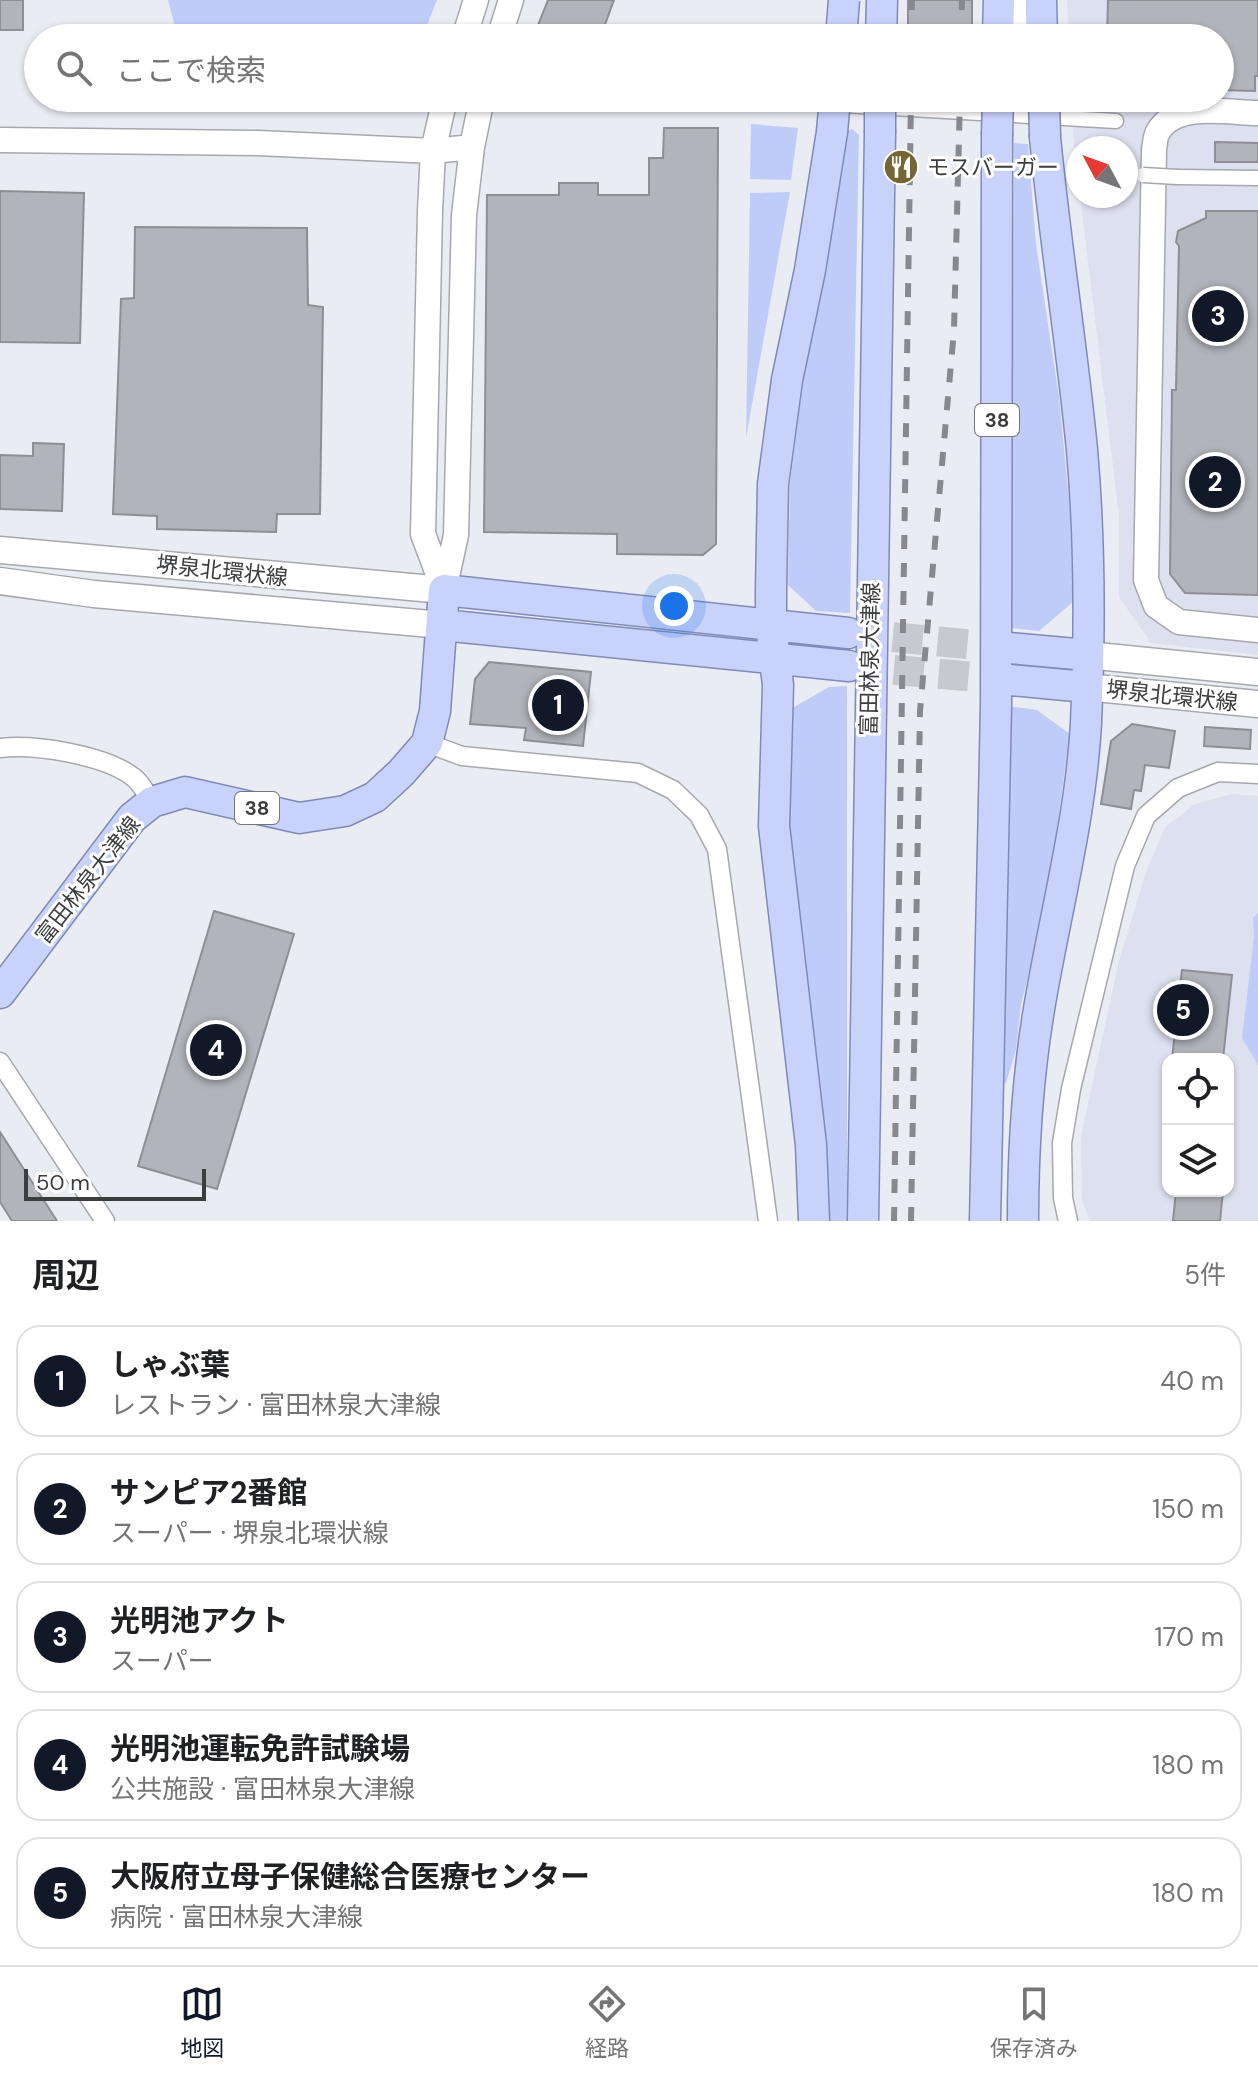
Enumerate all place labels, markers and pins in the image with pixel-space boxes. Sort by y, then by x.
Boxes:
restaurant icon: モスバーガー [882,148,920,186]
place label: モスバーガー [927,153,1059,182]
pin: 3 [1192,286,1244,346]
pin: 2 [1189,452,1241,512]
pin: 1 [532,675,584,735]
pin: 5 [1157,980,1209,1040]
pin: 4 [190,1020,242,1080]

